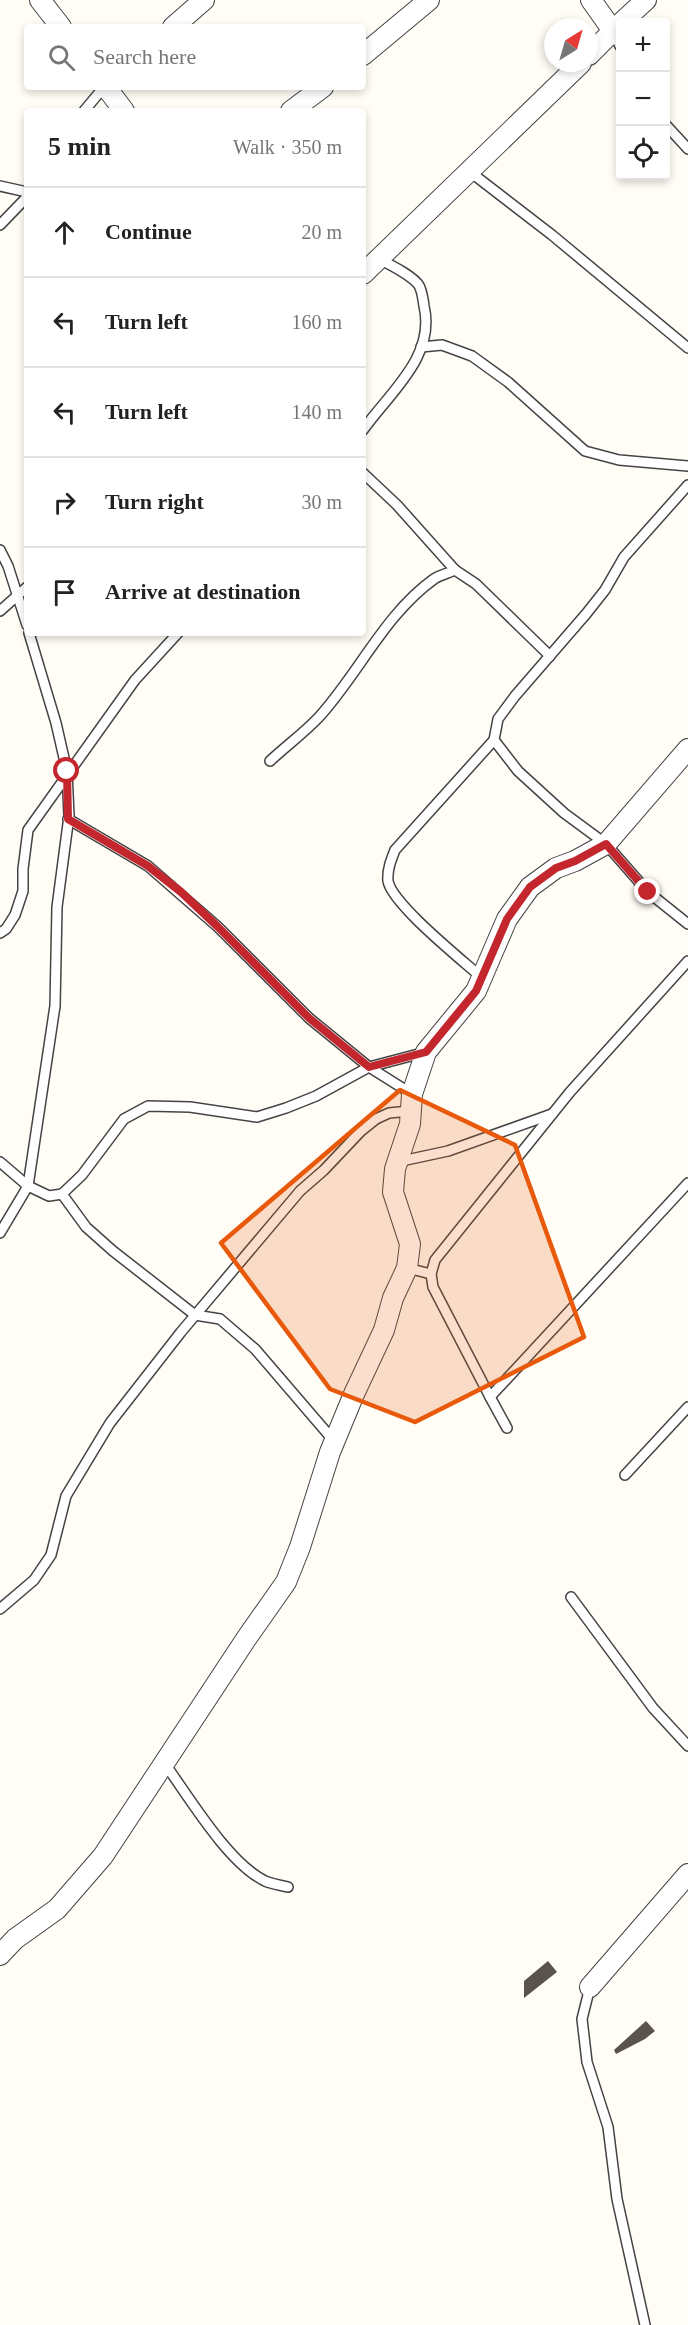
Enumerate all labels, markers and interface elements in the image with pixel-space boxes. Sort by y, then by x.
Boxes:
north arrow [544,18,598,72]
map controls [616,18,670,180]
button: + [616,18,670,72]
search box [24,24,366,90]
icon: search [45,41,78,74]
text: Search here [93,44,196,69]
button: − [616,72,670,126]
button: locate [616,126,670,180]
text: 5 min [48,132,111,161]
text: Walk · 350 m [233,136,342,158]
icon: ahead [48,216,81,249]
text: Continue [105,219,192,244]
text: 20 m [301,221,342,243]
icon: left [48,306,81,339]
text: Turn left [105,309,188,334]
text: 160 m [291,311,342,333]
icon: left [48,396,81,429]
text: Turn left [105,399,188,424]
text: 140 m [291,401,342,423]
icon: right [48,486,81,519]
text: Turn right [105,489,204,514]
text: 30 m [301,491,342,513]
icon: arrive [48,576,81,609]
text: Arrive at destination [105,579,301,604]
route start [53,757,79,783]
route end [634,878,660,904]

